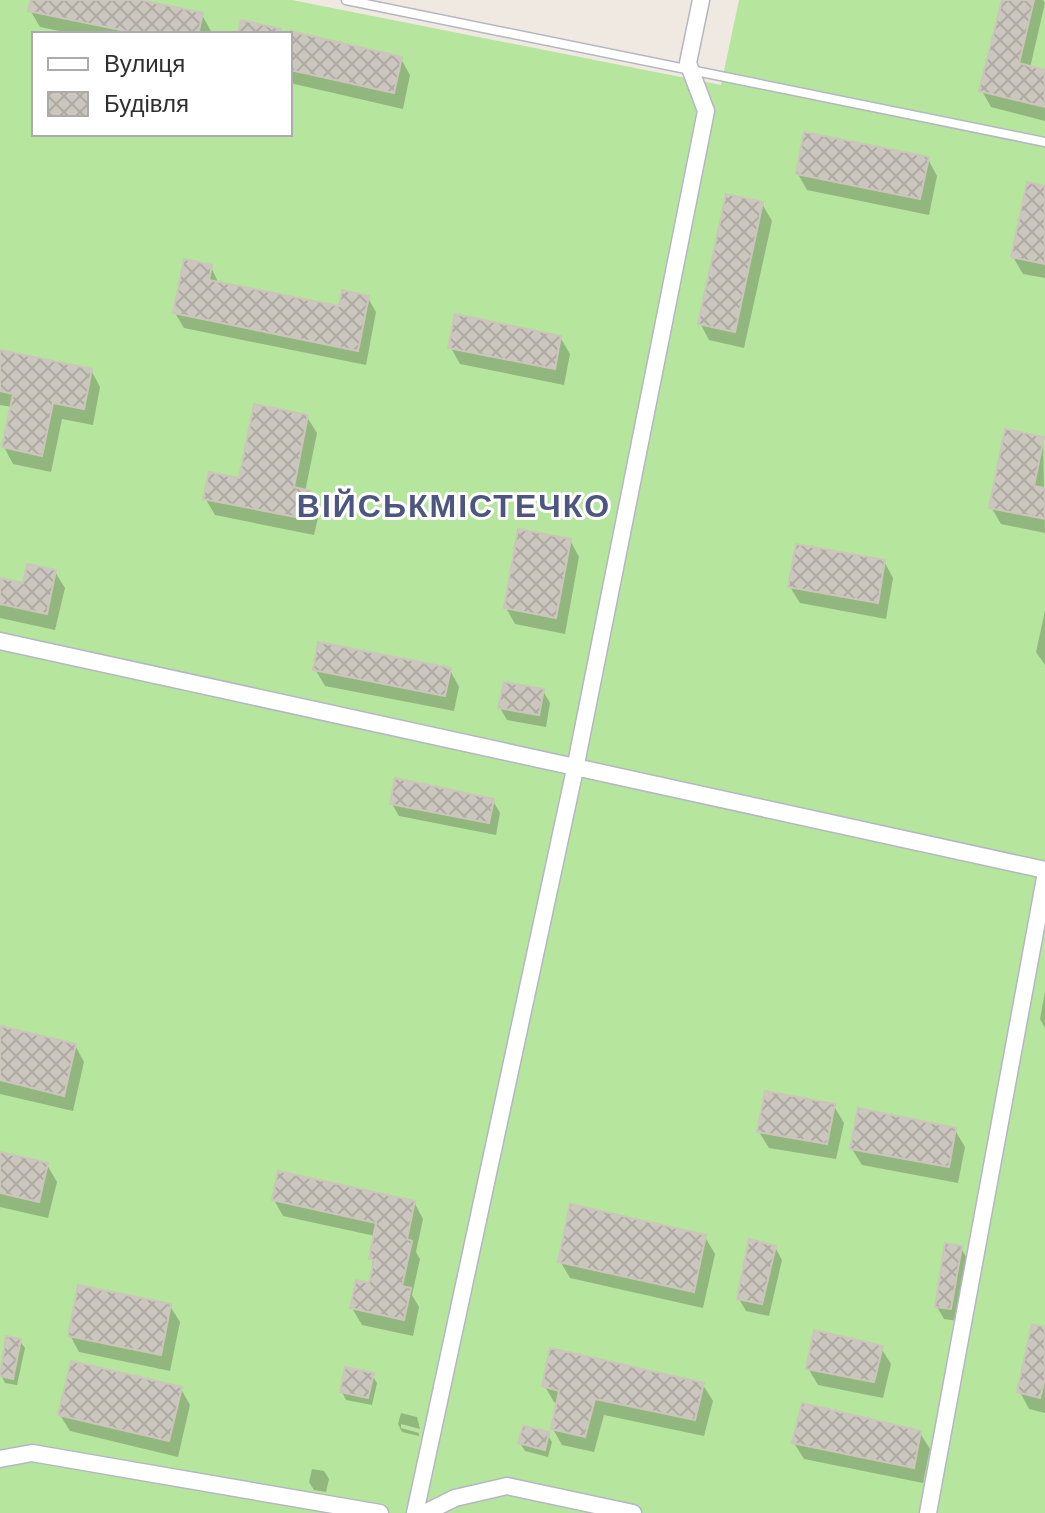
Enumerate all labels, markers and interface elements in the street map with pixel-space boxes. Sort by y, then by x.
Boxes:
legend [32,32,292,136]
text: Вулиця [104,50,185,77]
text: Будівля [104,90,189,117]
district label: ВІЙСЬКМІСТЕЧКО [297,488,611,524]

